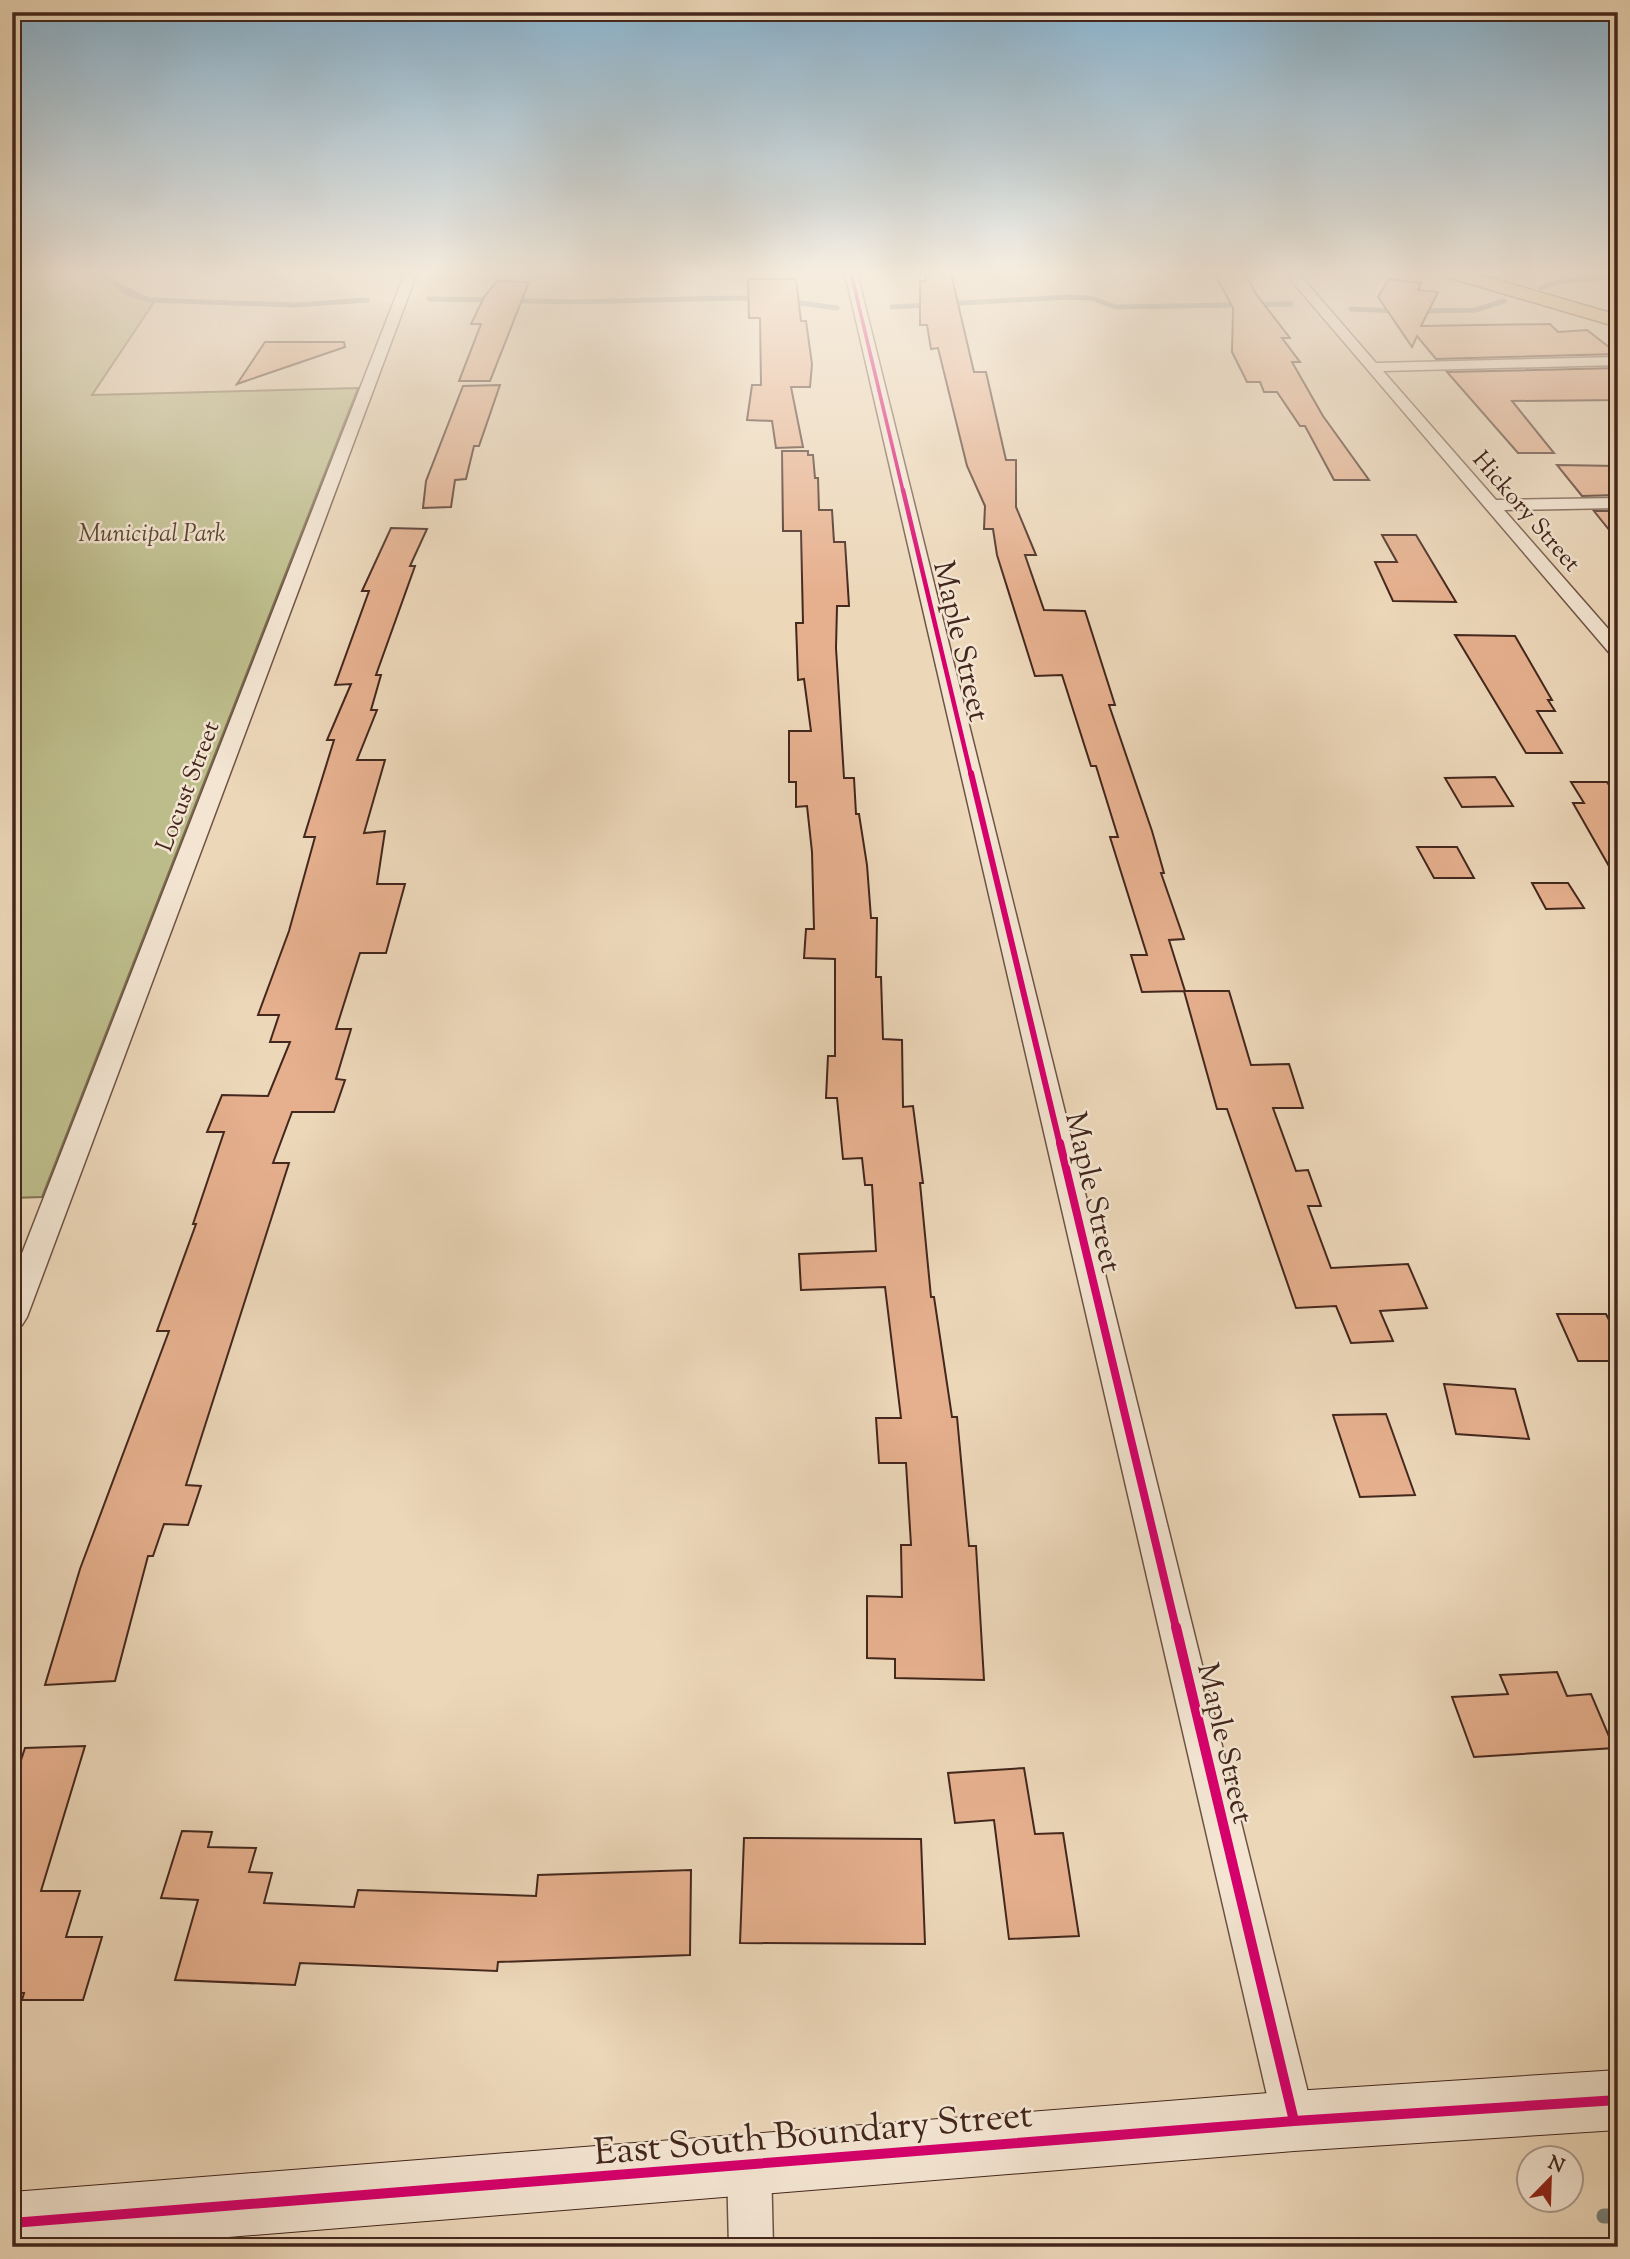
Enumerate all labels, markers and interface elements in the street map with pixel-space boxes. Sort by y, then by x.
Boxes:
street label: Hickory Street [1463,444,1588,580]
park label: Municipal Park [79,518,226,552]
street label: Maple Street [920,557,999,726]
street label: Locust Street [148,717,229,857]
street label: Maple Street [1052,1108,1131,1277]
street label: Maple Street [1184,1659,1263,1828]
street label: East South Boundary Street [592,2090,1035,2182]
north arrow [1514,2144,1584,2214]
text: N [1543,2150,1568,2181]

